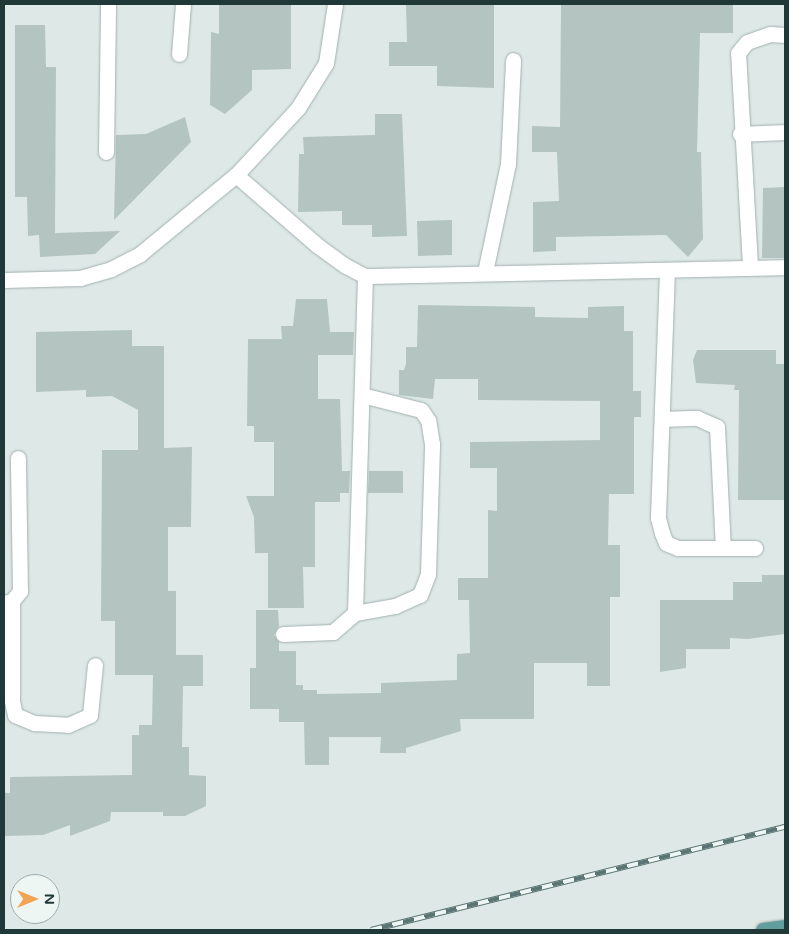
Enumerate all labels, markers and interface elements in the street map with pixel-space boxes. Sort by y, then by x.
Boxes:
north arrow [10,874,60,924]
text: N [41,893,58,905]

